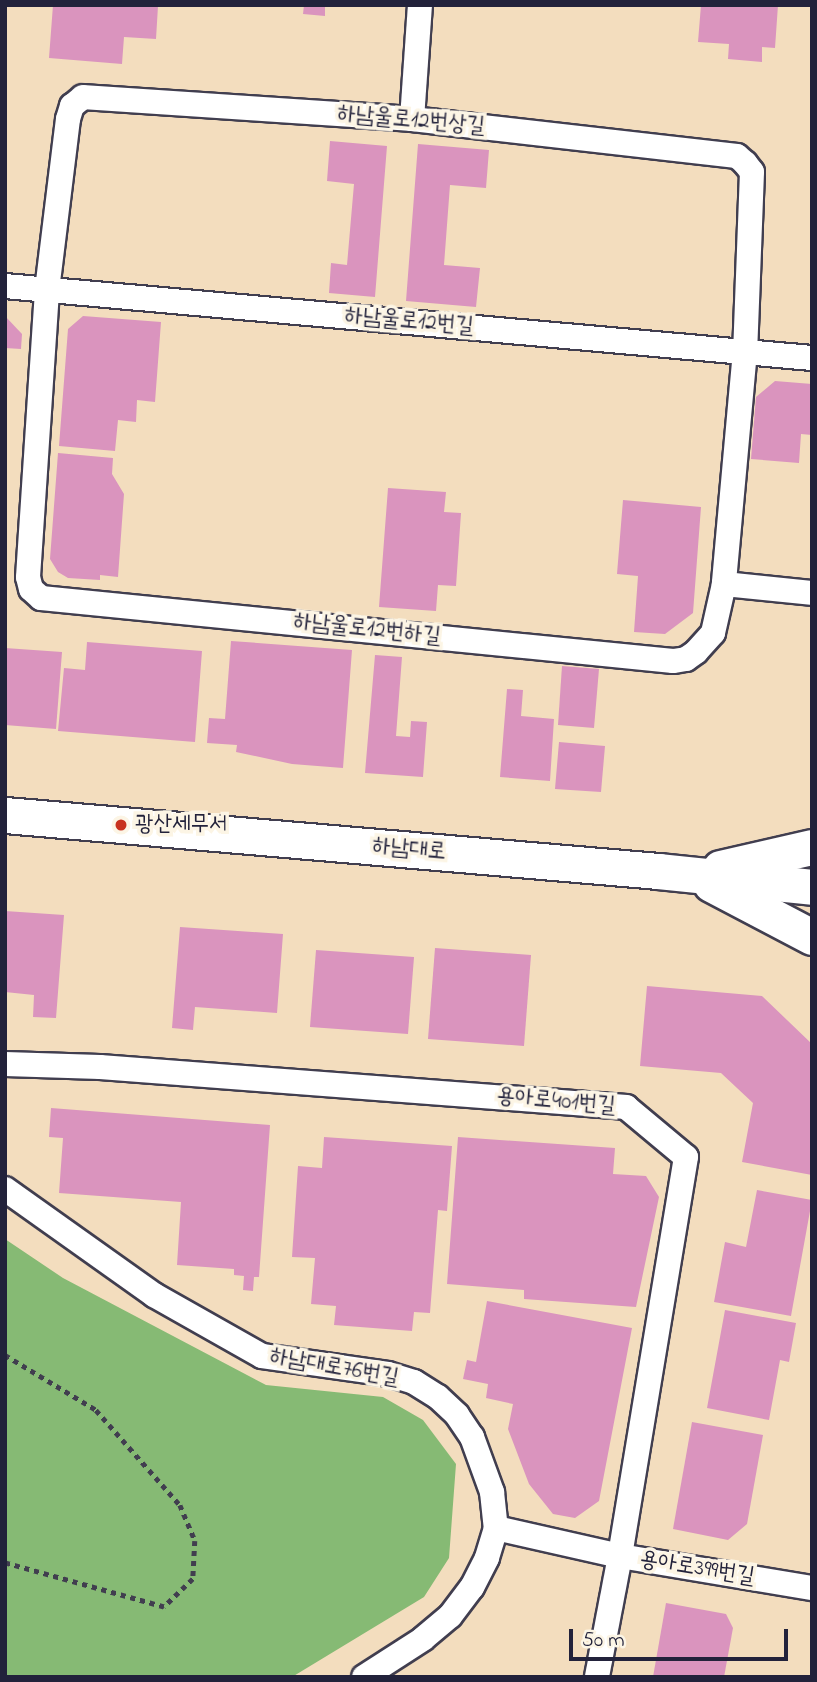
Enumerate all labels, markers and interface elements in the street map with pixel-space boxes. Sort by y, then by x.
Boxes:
street label: 하남울로12번상길 [336,101,486,141]
street label: 하남울로12번길 [343,303,475,341]
street label: 하남울로12번하길 [292,609,442,651]
place label: 광산세무서 [135,811,228,839]
marker: 광산세무서 [113,817,129,833]
street label: 하남대로 [371,833,447,867]
street label: 용아로401번길 [495,1083,617,1121]
street label: 하남대로76번길 [267,1343,401,1393]
street label: 용아로399번길 [638,1546,756,1592]
scale bar [572,1616,791,1660]
text: 50 m [582,1626,625,1656]

